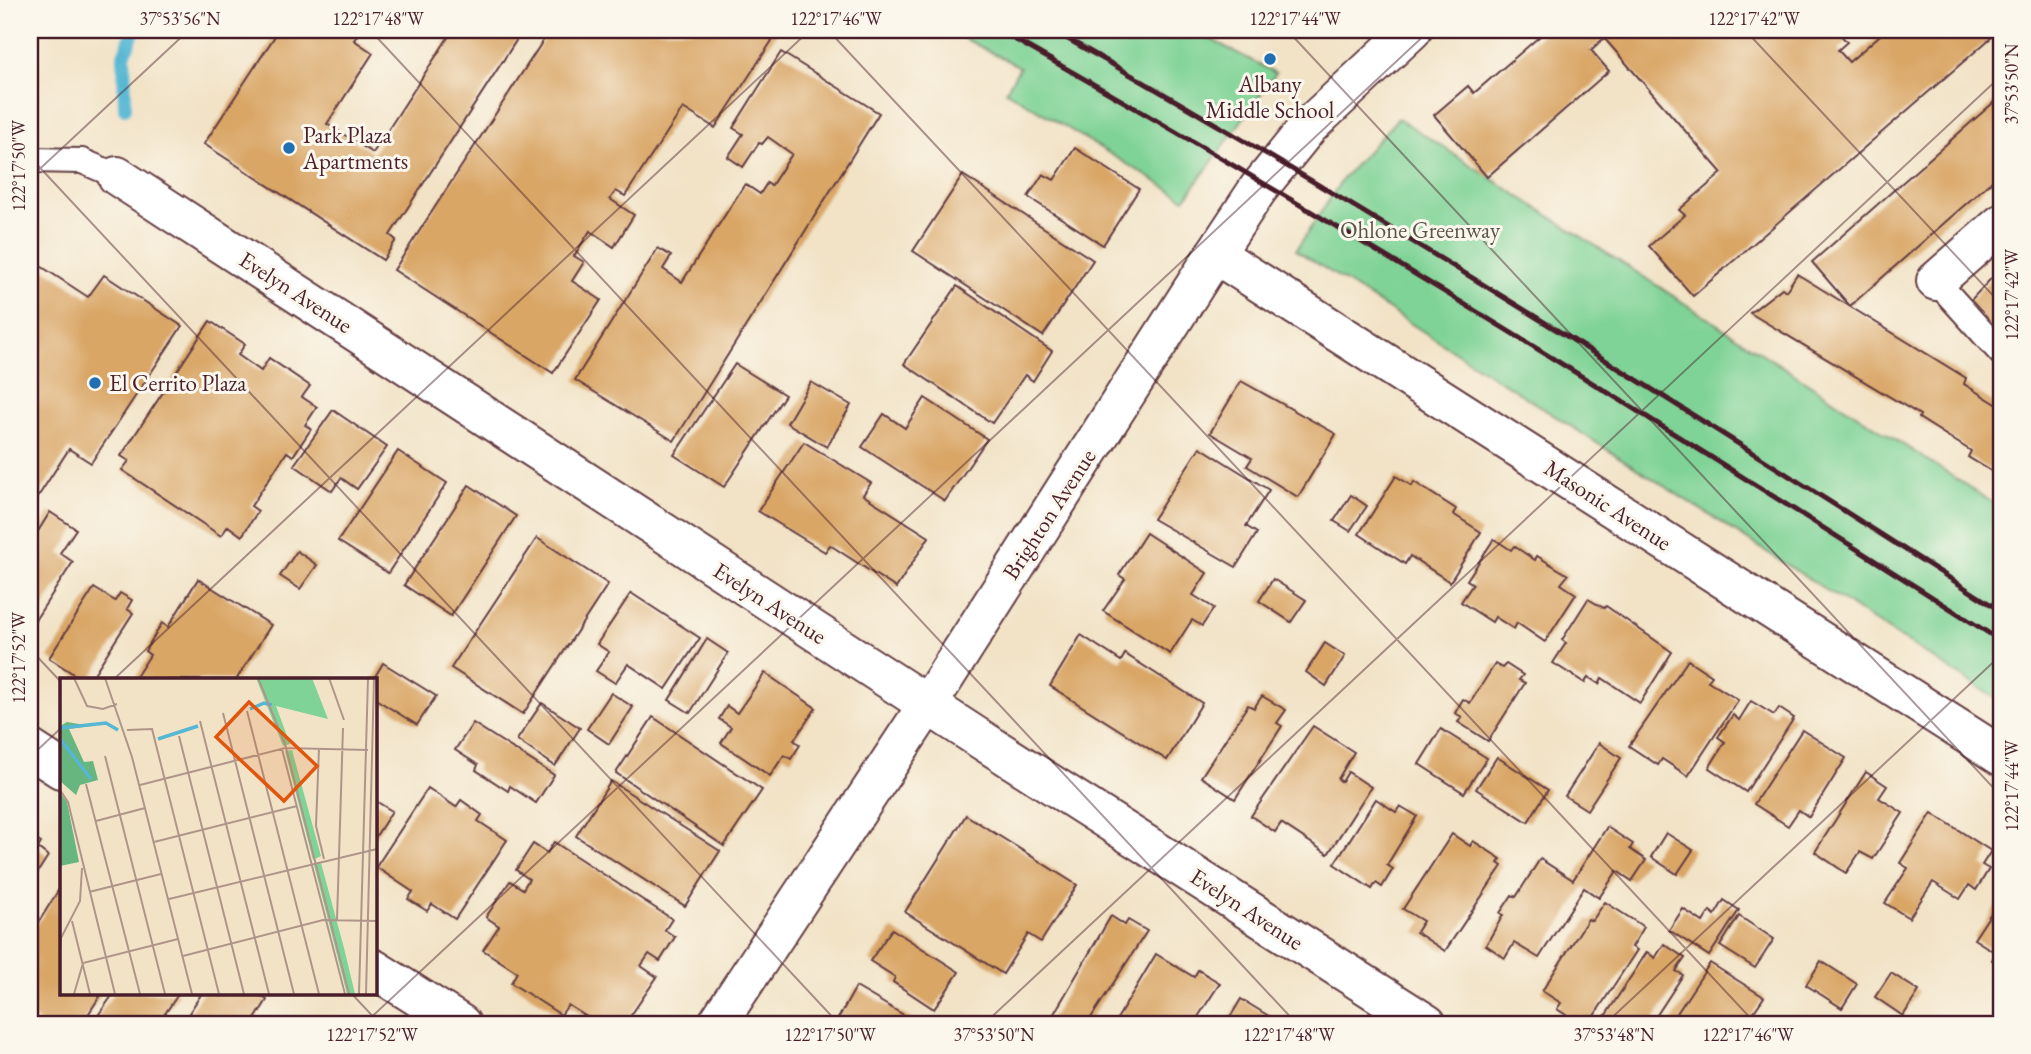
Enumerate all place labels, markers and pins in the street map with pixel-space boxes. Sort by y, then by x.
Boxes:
marker: Albany Middle School [1262,51,1278,67]
place label: Albany Middle School [1206,69,1335,125]
place label: Park Plaza Apartments [302,120,408,176]
marker: Park Plaza Apartments [281,140,297,156]
place label: El Cerrito Plaza [109,368,247,398]
marker: El Cerrito Plaza [87,375,103,391]

